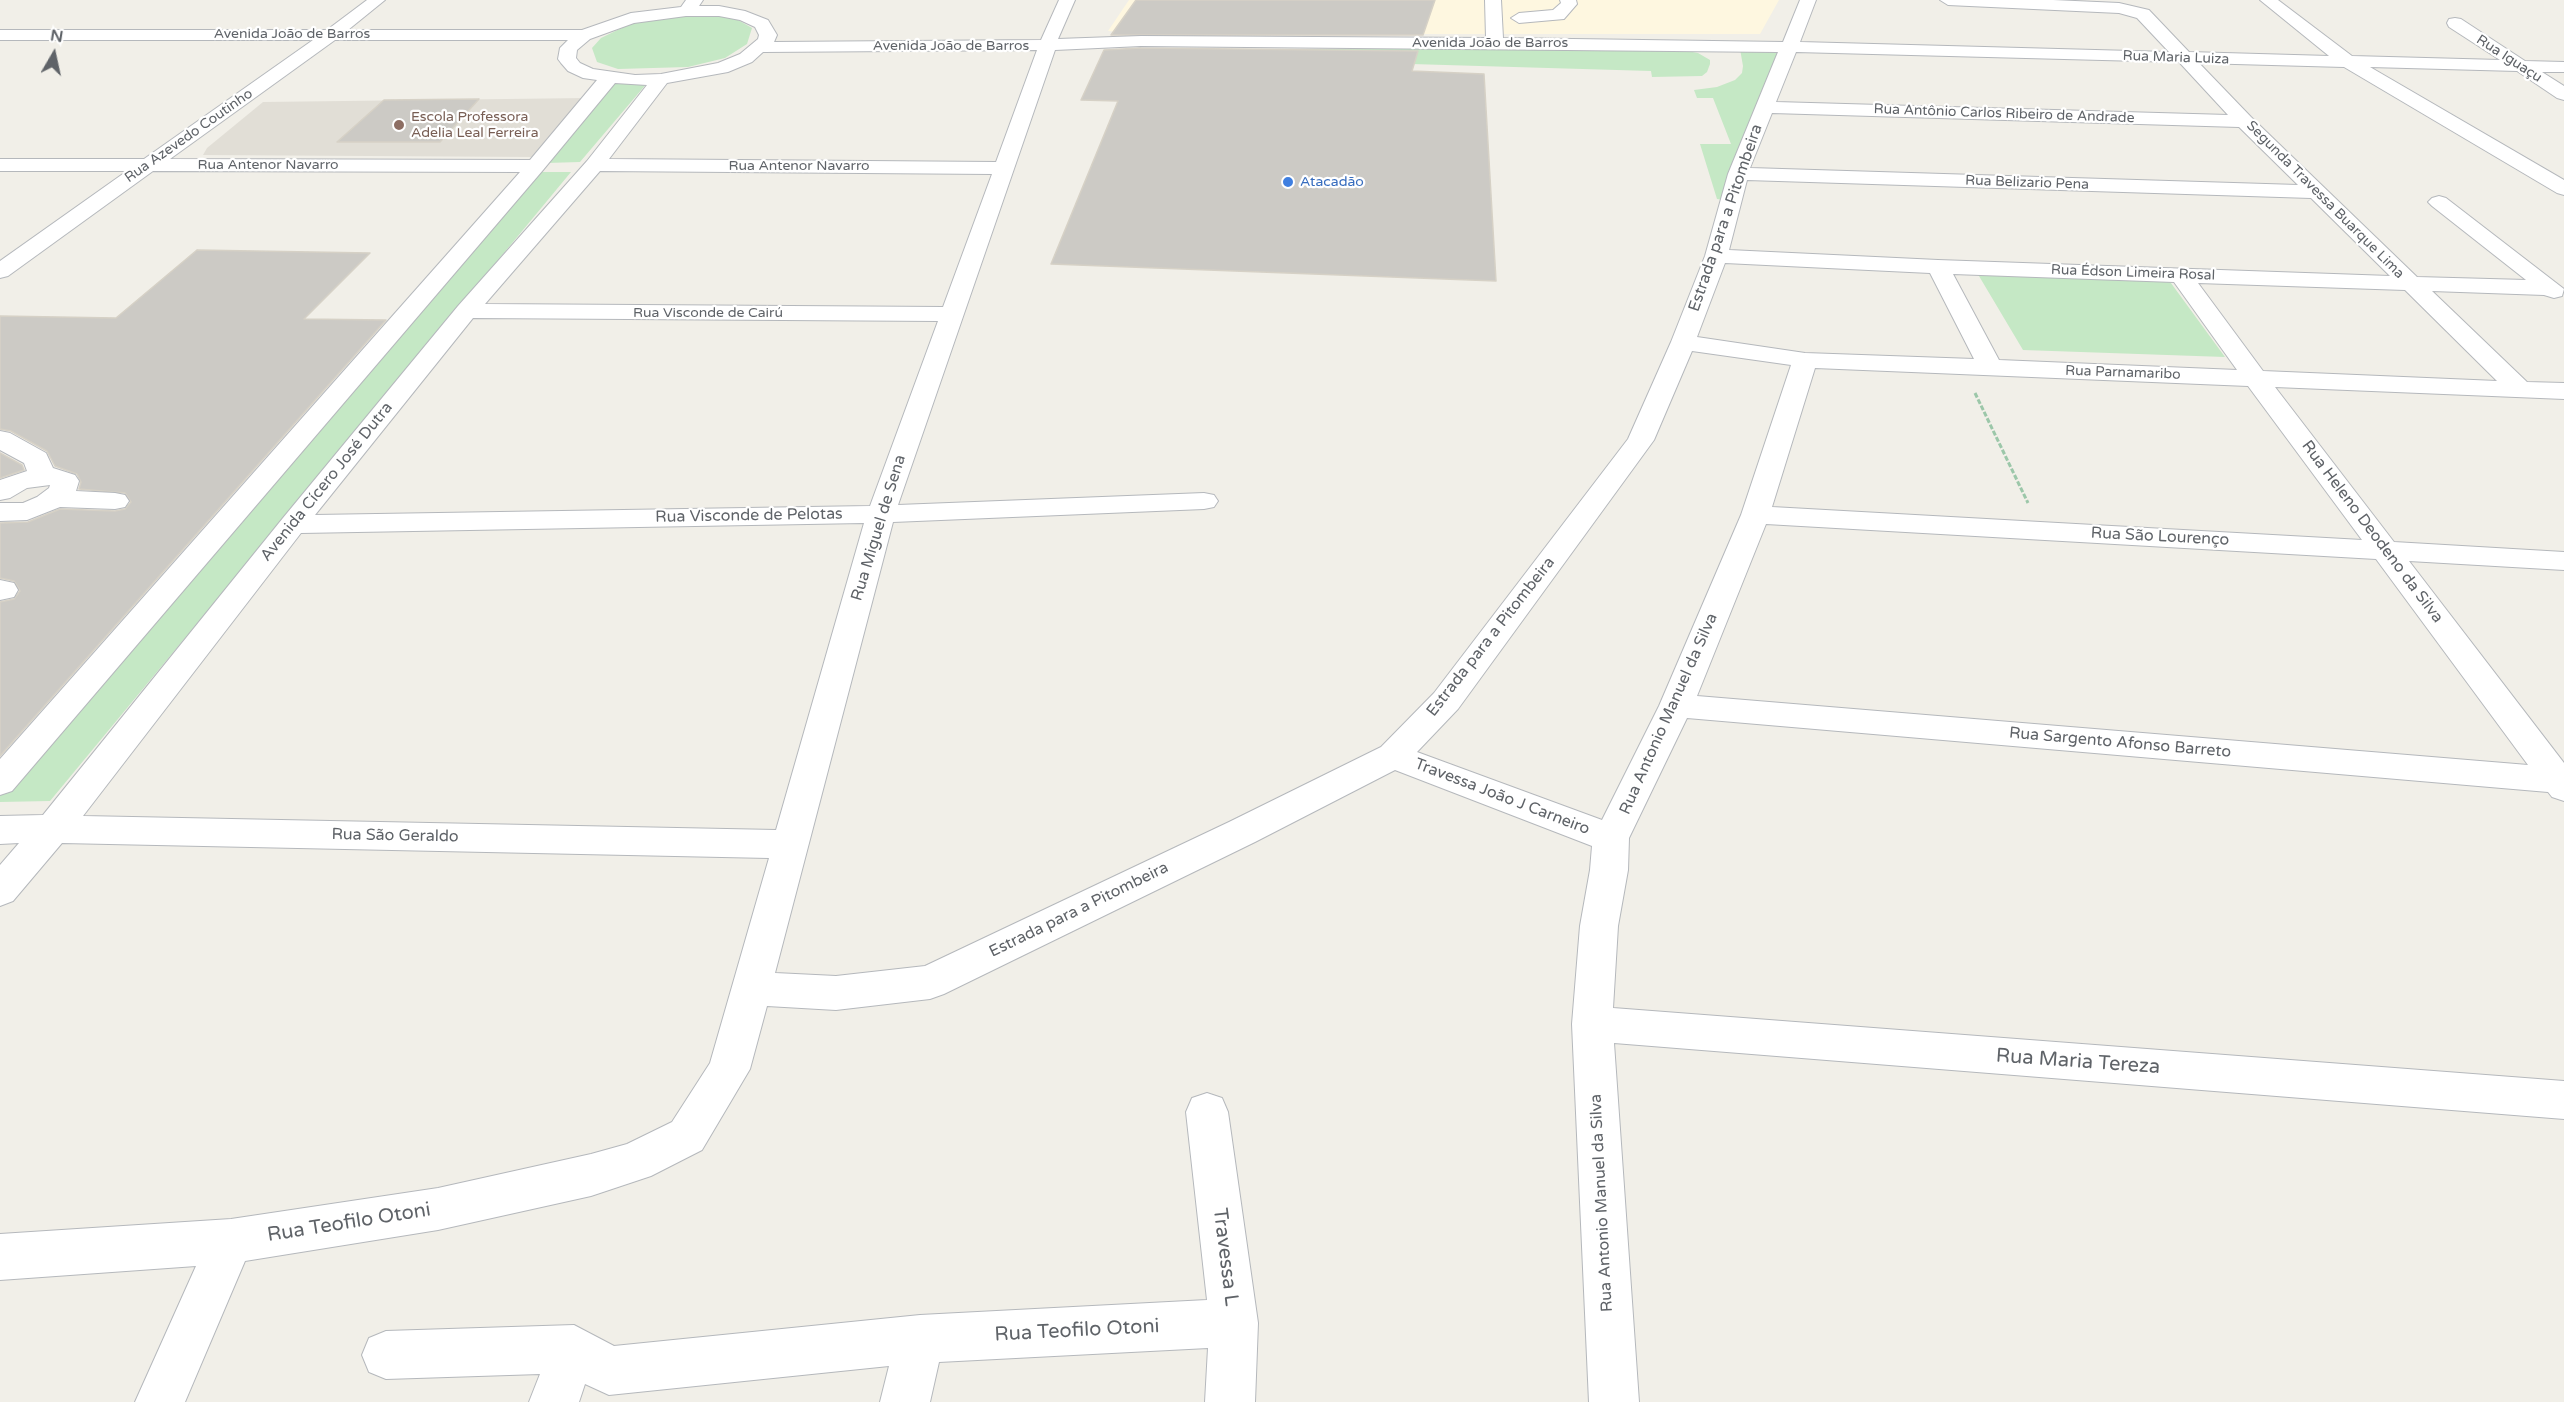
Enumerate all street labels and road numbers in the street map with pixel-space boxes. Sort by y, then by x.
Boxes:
street label: Avenida João de Barros [214,26,370,42]
street label: Rua Iguaçu [2473,32,2545,86]
street label: Avenida João de Barros [1412,35,1568,51]
street label: Avenida João de Barros [873,38,1029,54]
street label: Rua Maria Luiza [2122,48,2230,68]
street label: Rua Azevedo Coutinho [122,85,256,187]
street label: Rua Antônio Carlos Ribeiro de Andrade [1873,101,2135,127]
street label: Segunda Travessa Buarque Lima [2243,118,2407,282]
street label: Estrada para a Pitombeira [1685,122,1767,314]
street label: Rua Antenor Navarro [197,157,339,173]
street label: Rua Antenor Navarro [728,158,870,174]
street label: Rua Belizario Pena [1965,172,2089,194]
street label: Rua Édson Limeira Rosal [2051,262,2215,284]
street label: Rua Visconde de Cairú [633,305,783,321]
street label: Rua Parnamaribo [2065,363,2181,383]
street label: Avenida Cícero José Dutra [257,399,397,565]
street label: Rua Heleno Deodeno da Silva [2297,437,2447,627]
street label: Rua Miguel de Sena [848,453,910,603]
street label: Rua Visconde de Pelotas [655,505,843,527]
street label: Rua São Lourenço [2090,524,2230,550]
street label: Estrada para a Pitombeira [1423,553,1559,721]
street label: Rua Antonio Manuel da Silva [1616,610,1722,818]
street label: Rua Sargento Afonso Barreto [2008,724,2232,762]
street label: Travessa João J Carneiro [1412,755,1592,839]
street label: Rua São Geraldo [331,825,459,847]
street label: Estrada para a Pitombeira [986,858,1172,962]
street label: Rua Maria Tereza [1995,1044,2161,1080]
street label: Rua Antonio Manuel da Silva [1587,1093,1617,1313]
street label: Rua Teofilo Otoni [266,1198,432,1248]
street label: Travessa L [1207,1207,1243,1307]
street label: Rua Teofilo Otoni [994,1315,1160,1347]

